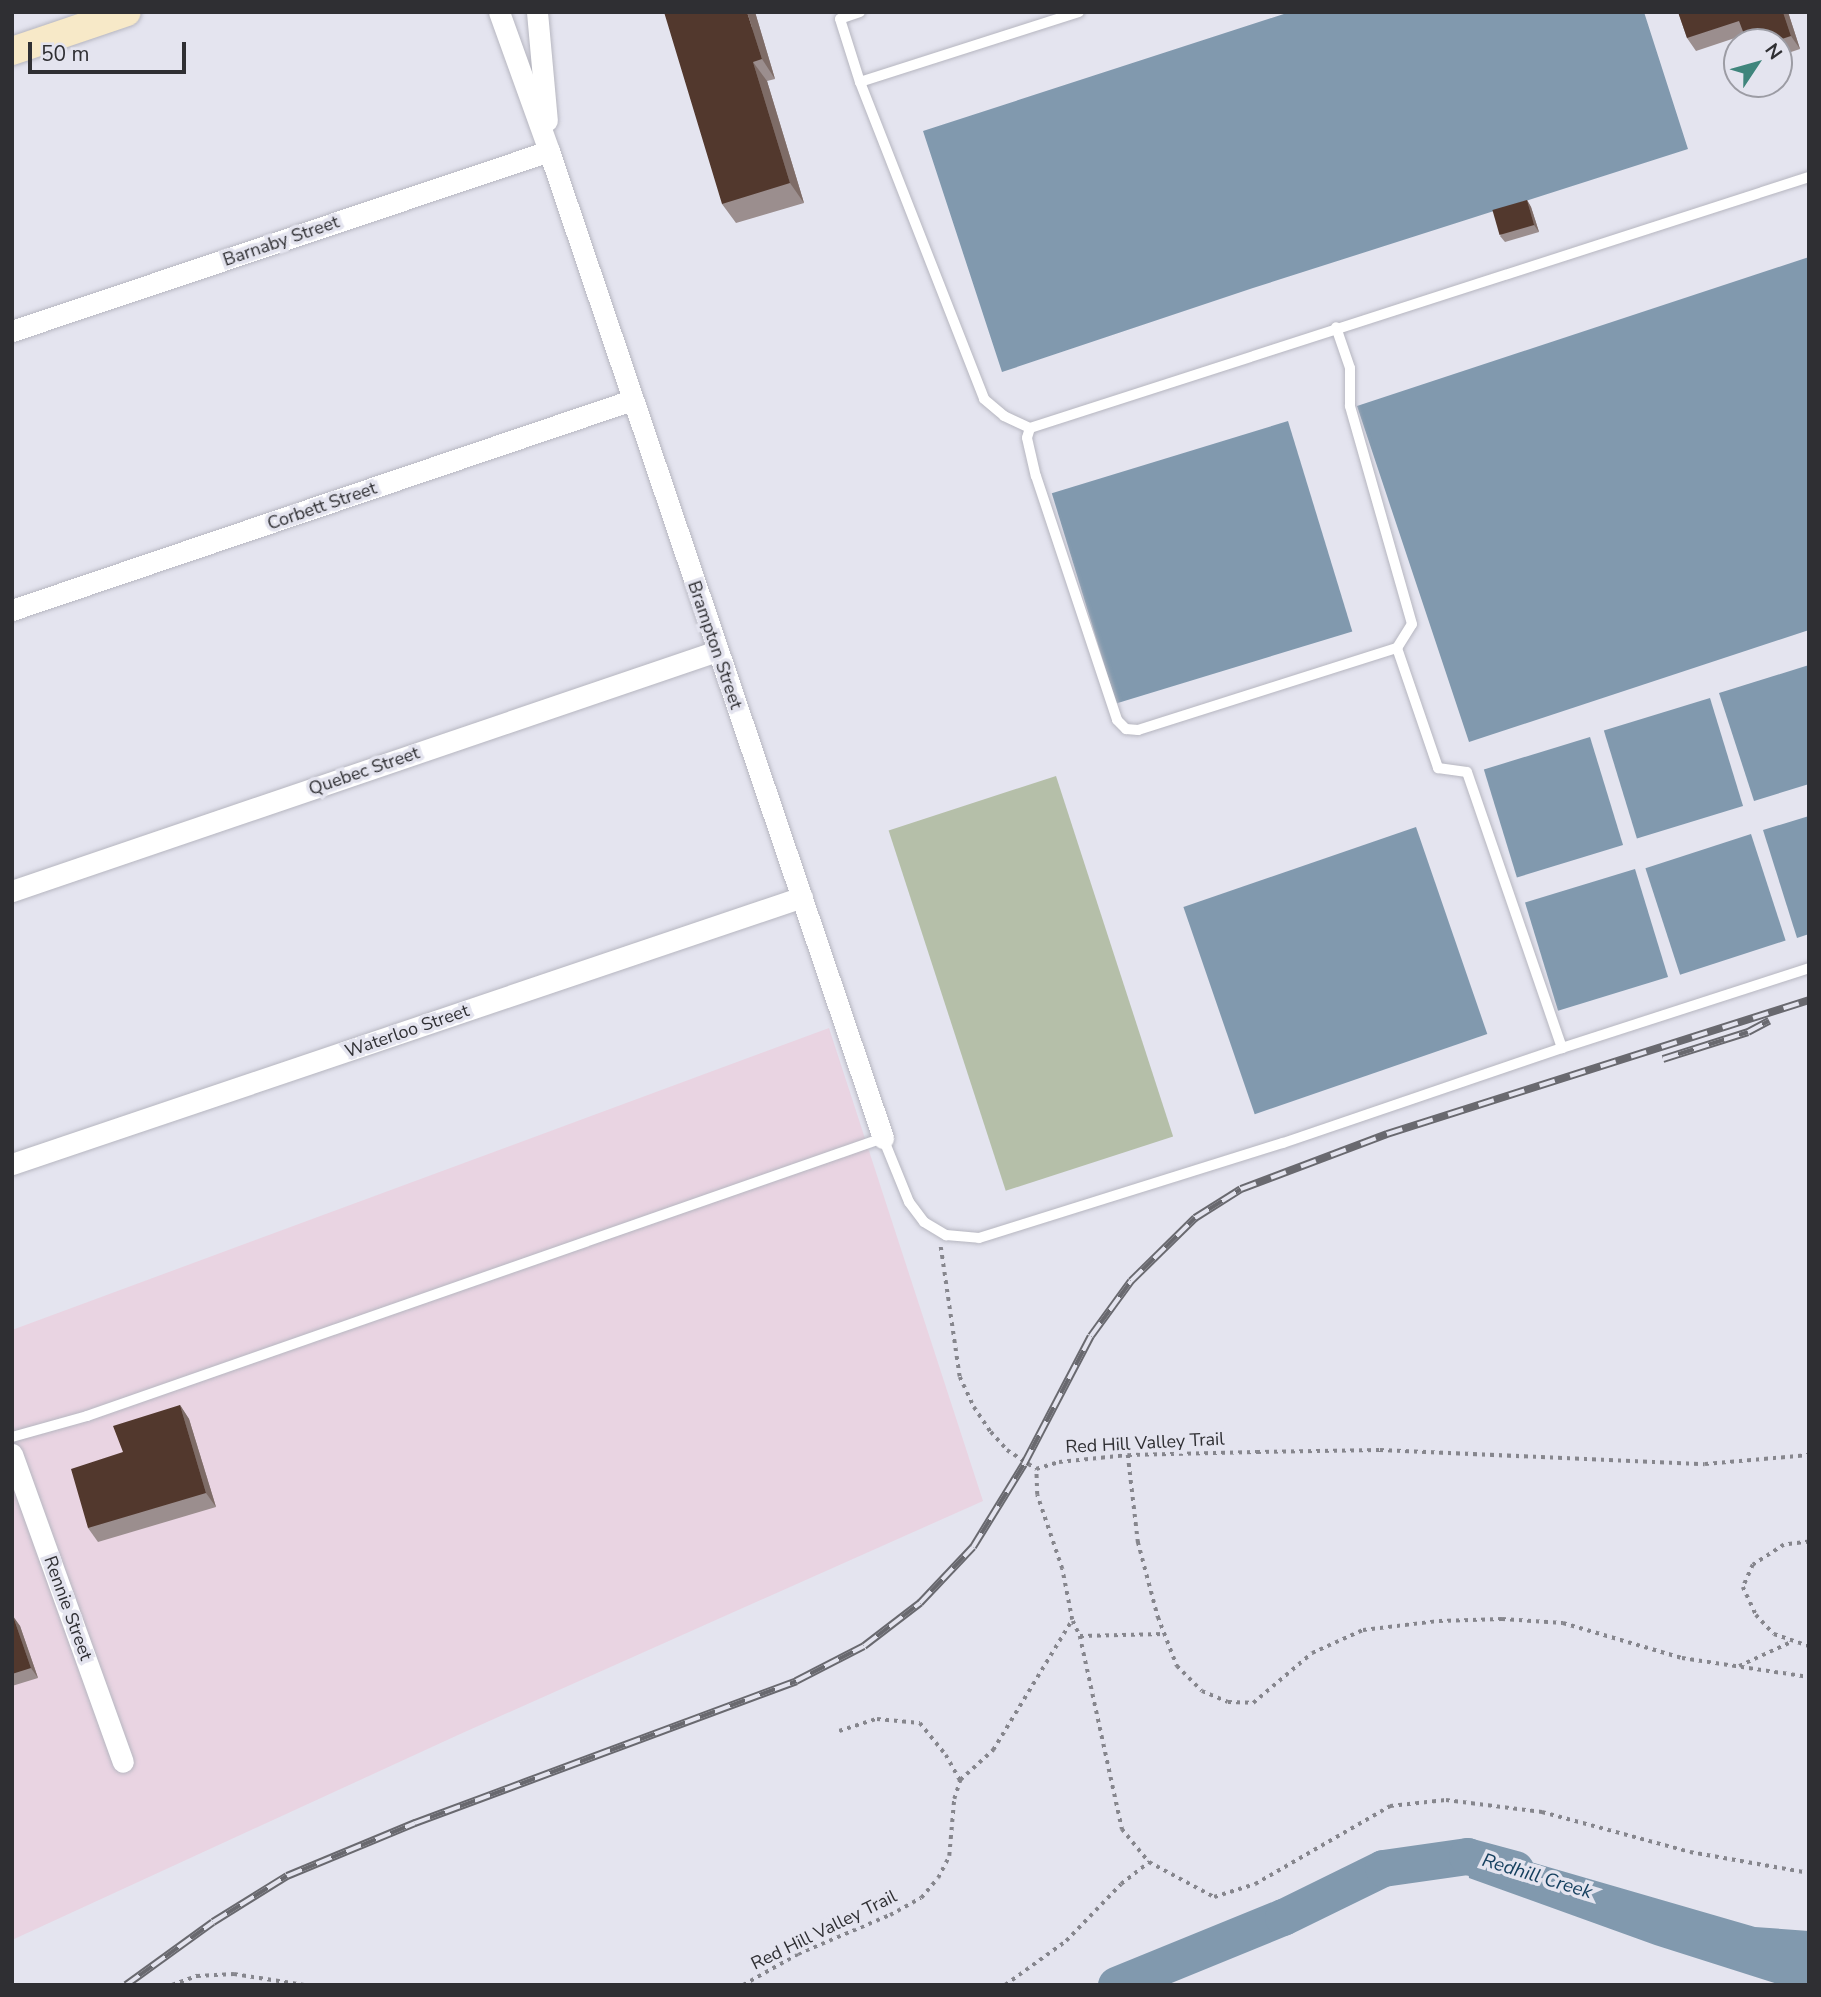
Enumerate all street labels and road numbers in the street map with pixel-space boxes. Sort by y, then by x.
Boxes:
street label: Barnaby Street [220,211,342,271]
street label: Corbett Street [265,477,379,535]
street label: Brampton Street [683,578,747,712]
street label: Quebec Street [306,742,422,800]
street label: Waterloo Street [342,1000,472,1062]
street label: Red Hill Valley Trail [1065,1428,1225,1458]
street label: Rennie Street [39,1553,97,1663]
street label: Red Hill Valley Trail [748,1885,900,1975]

